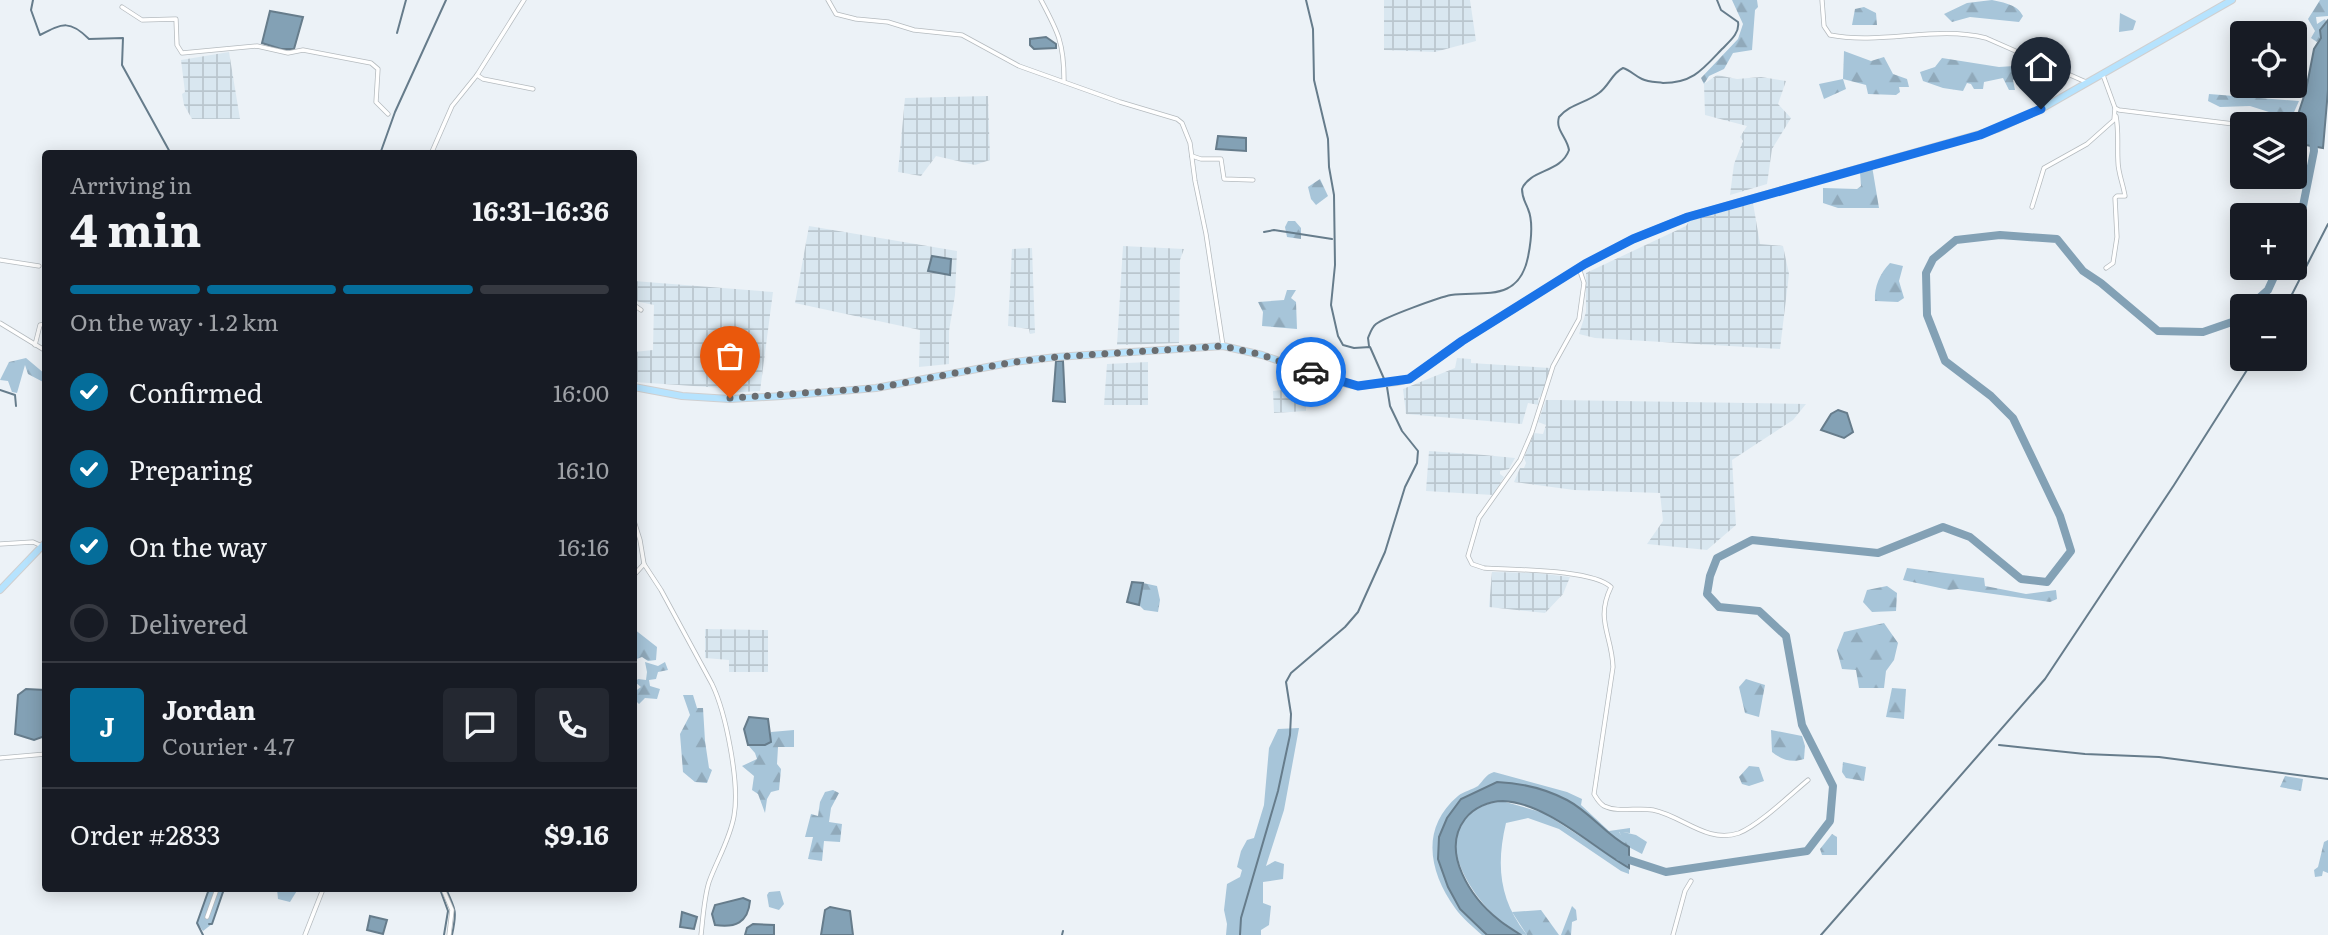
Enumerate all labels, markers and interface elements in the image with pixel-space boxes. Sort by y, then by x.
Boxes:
map controls [2230,21,2307,371]
button: locate [2230,21,2307,98]
pin [2011,37,2071,109]
icon: home [2022,48,2060,86]
button: layers [2230,112,2307,189]
text: Arriving in [70,167,192,201]
text: 16:31–16:36 [472,190,609,229]
text: 4 min [70,193,202,261]
button: + [2230,203,2307,280]
button: − [2230,294,2307,371]
text: On the way · 1.2 km [70,304,279,338]
pin [700,326,760,398]
icon: bag [711,337,749,375]
courier [1276,337,1346,407]
icon: car [1292,353,1330,391]
text: Confirmed [129,372,263,411]
icon: check [70,373,108,411]
text: 16:00 [553,375,609,409]
text: Preparing [129,449,252,488]
icon: check [70,450,108,488]
text: 16:10 [557,452,609,486]
text: On the way [129,526,267,565]
icon: check [70,527,108,565]
text: 16:16 [558,529,609,563]
text: Delivered [129,603,248,642]
button: chat [443,688,517,762]
button: phone [535,688,609,762]
text: Jordan [162,689,256,728]
text: J [100,706,114,745]
text: Courier · 4.7 [162,728,295,762]
text: Order #2833 [70,814,221,853]
text: $9.16 [544,814,609,853]

